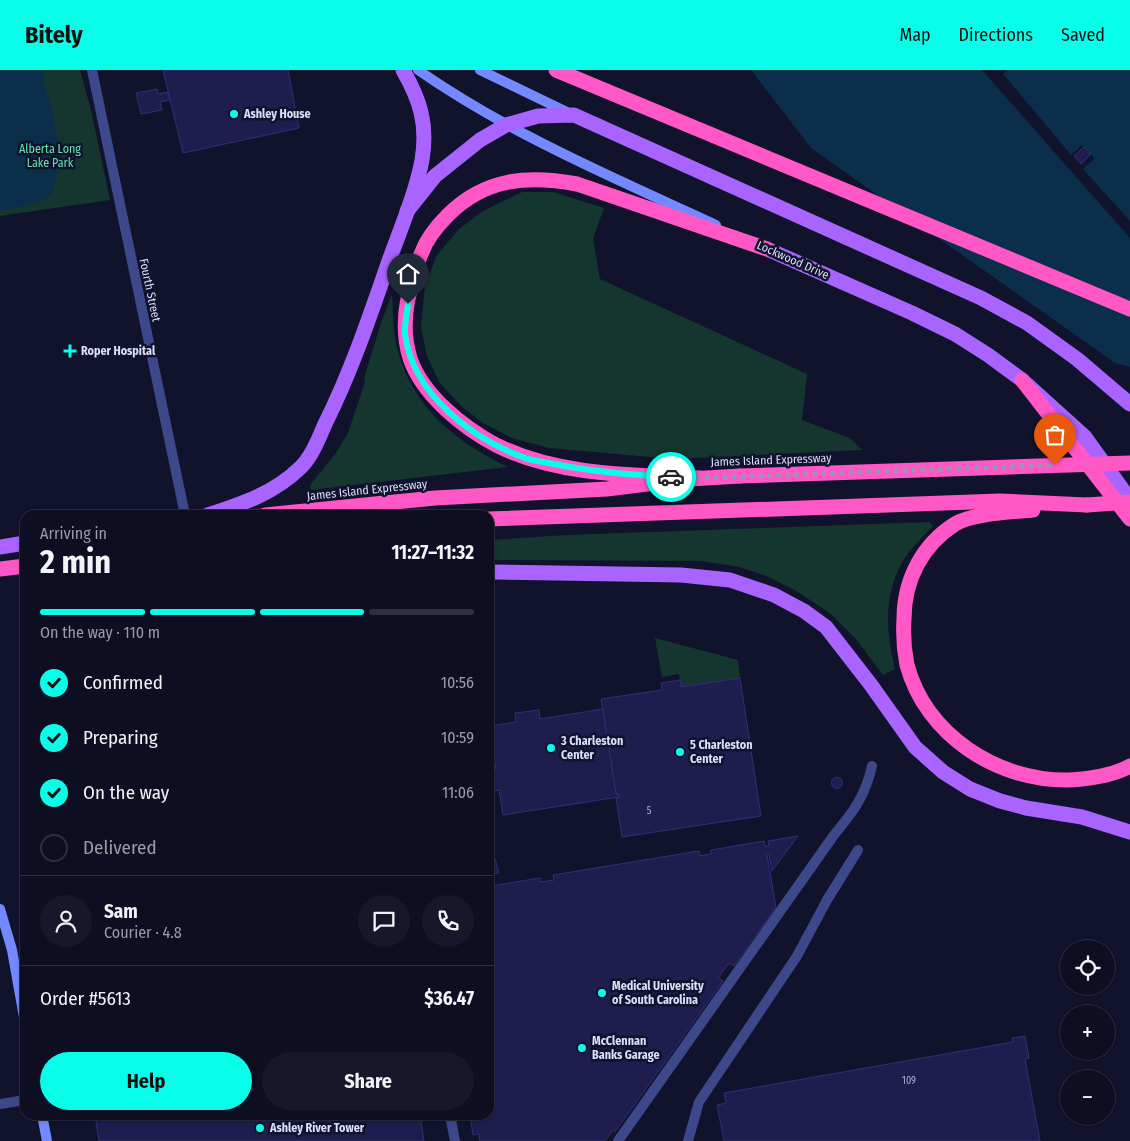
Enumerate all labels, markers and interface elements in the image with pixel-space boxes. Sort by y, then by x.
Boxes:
text: Bitely [25,21,83,49]
text: Map [899,24,931,46]
text: Directions [959,24,1033,46]
text: Saved [1061,24,1105,46]
place label: Ashley House [243,107,311,121]
marker: Ashley House [228,108,240,120]
park label: Alberta Long Lake Park [19,142,81,170]
street label: Lockwood Drive [755,238,831,282]
pin [387,253,429,304]
street label: Fourth Street [136,257,164,323]
icon: home [394,260,422,288]
marker: Roper Hospital [63,344,77,358]
place label: Roper Hospital [81,344,156,358]
pin [1034,414,1076,465]
icon: bag [1041,421,1069,449]
street label: James Island Expressway [710,451,832,469]
courier [646,452,696,502]
icon: car [657,463,685,491]
street label: James Island Expressway [306,477,429,503]
text: Arriving in [40,524,107,543]
text: 11:27–11:32 [391,541,474,564]
text: 2 min [40,543,111,581]
text: On the way · 110 m [40,623,160,642]
icon: check [40,669,68,697]
text: Confirmed [83,671,163,694]
text: 10:56 [441,673,474,692]
icon: check [40,724,68,752]
text: Preparing [83,726,158,749]
text: 10:59 [441,728,474,747]
place label: 3 Charleston Center [560,734,623,762]
place label: 5 Charleston Center [690,738,752,766]
marker: 3 Charleston Center [545,742,557,754]
marker: 5 Charleston Center [674,746,686,758]
icon: check [40,779,68,807]
text: On the way [83,781,169,804]
text: 11:06 [442,783,474,802]
house number: 5 [647,805,652,817]
text: Delivered [83,836,157,859]
button: person [40,895,92,947]
button: chat [358,895,410,947]
button: phone [422,895,474,947]
text: Sam [104,900,138,923]
text: Courier · 4.8 [104,923,182,942]
map controls [1060,940,1115,1125]
button: locate [1060,940,1115,995]
place label: Medical University of South Carolina [612,979,704,1007]
text: Order #5613 [40,987,131,1010]
text: $36.47 [424,987,474,1010]
marker: Medical University of South Carolina [596,987,608,999]
button: + [1060,1005,1115,1060]
place label: McClennan Banks Garage [592,1034,659,1062]
marker: McClennan Banks Garage [576,1042,588,1054]
button: Help [40,1052,252,1110]
button: Share [262,1052,474,1110]
button: − [1060,1070,1115,1125]
house number: 109 [902,1075,916,1087]
place label: Ashley River Tower [269,1121,365,1135]
marker: Ashley River Tower [254,1122,266,1134]

